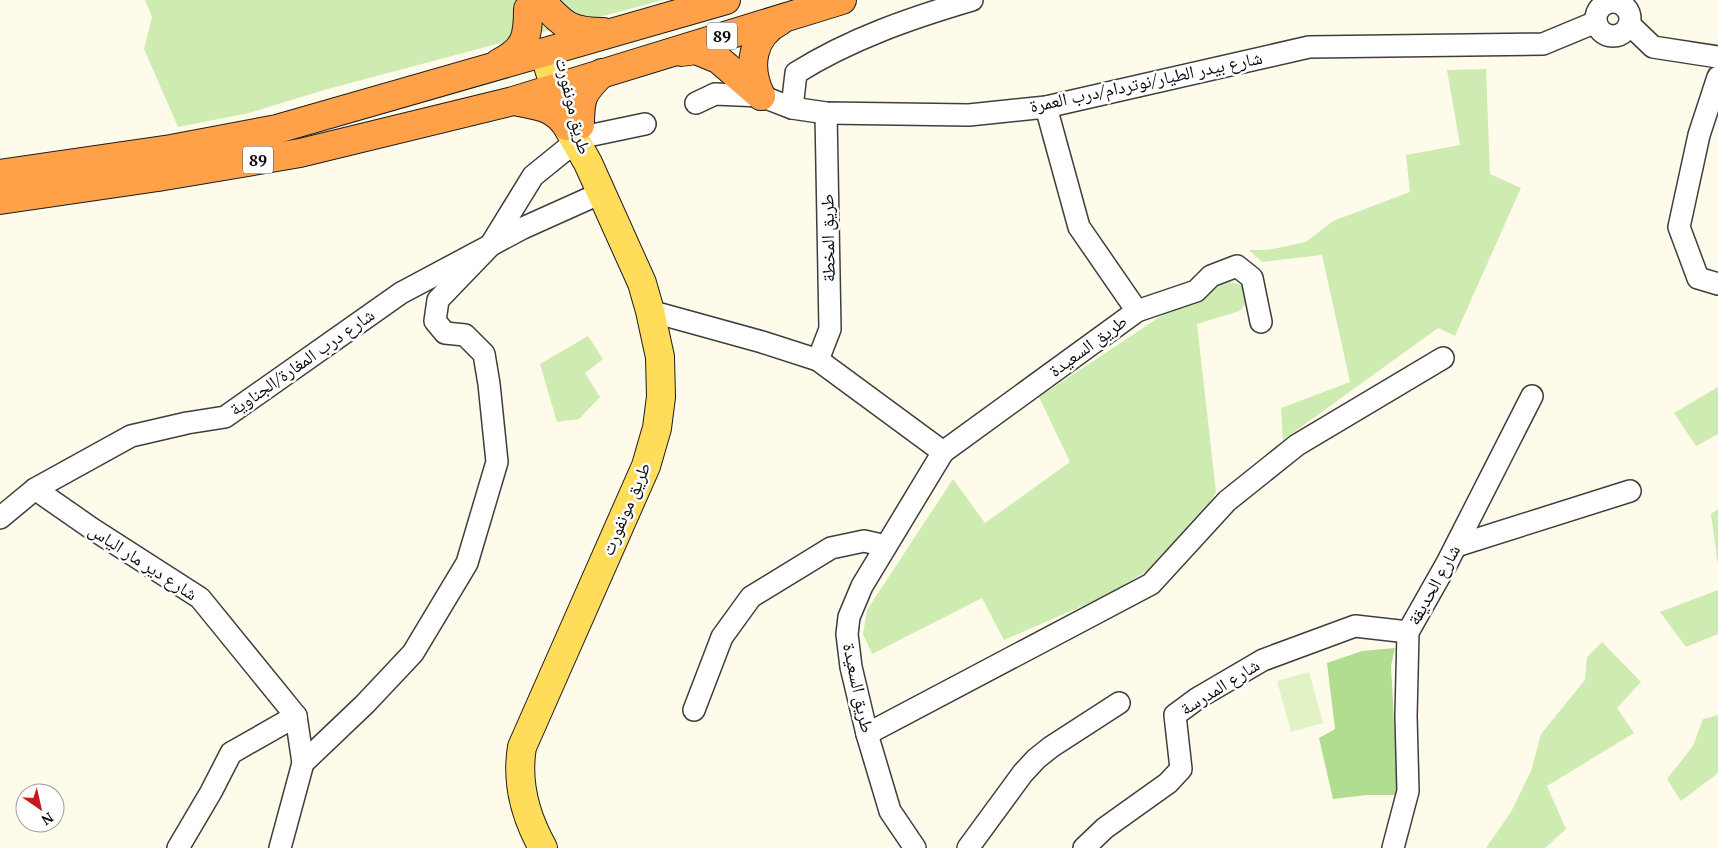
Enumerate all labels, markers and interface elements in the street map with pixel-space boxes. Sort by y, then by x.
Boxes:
road number: 89 [707,22,737,50]
street label: شارع بيدر الطيار/نوتردام/درب العمرة [1027,45,1265,118]
street label: طريق مونفورت [550,55,598,157]
road number: 89 [243,146,273,174]
street label: طريق المخطة [814,194,840,282]
street label: شارع درب المغارة/الجناوية [224,302,379,420]
street label: طريق السعيدة [1044,309,1131,382]
street label: طريق مونفورت [595,458,655,559]
street label: شارع دير مار الياس [84,517,203,605]
street label: شارع الحديقة [1401,540,1465,629]
street label: طريق السعيدة [838,641,880,735]
street label: شارع المدرسة [1175,652,1264,720]
north arrow [15,783,65,833]
text: N [38,808,57,830]

